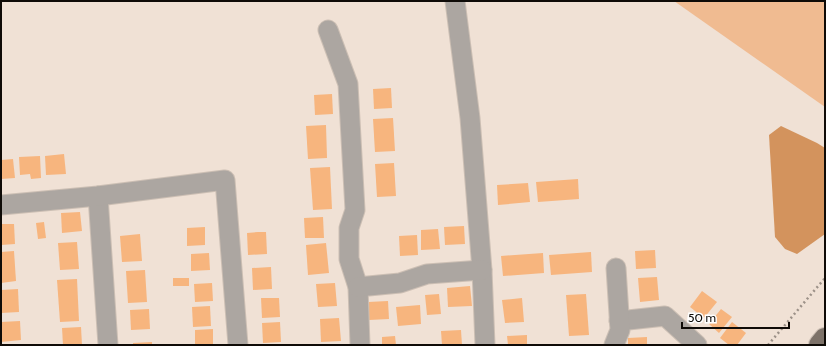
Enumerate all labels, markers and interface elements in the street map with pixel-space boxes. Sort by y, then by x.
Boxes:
scale bar [682,304,789,330]
text: 50 m [688,310,716,325]

